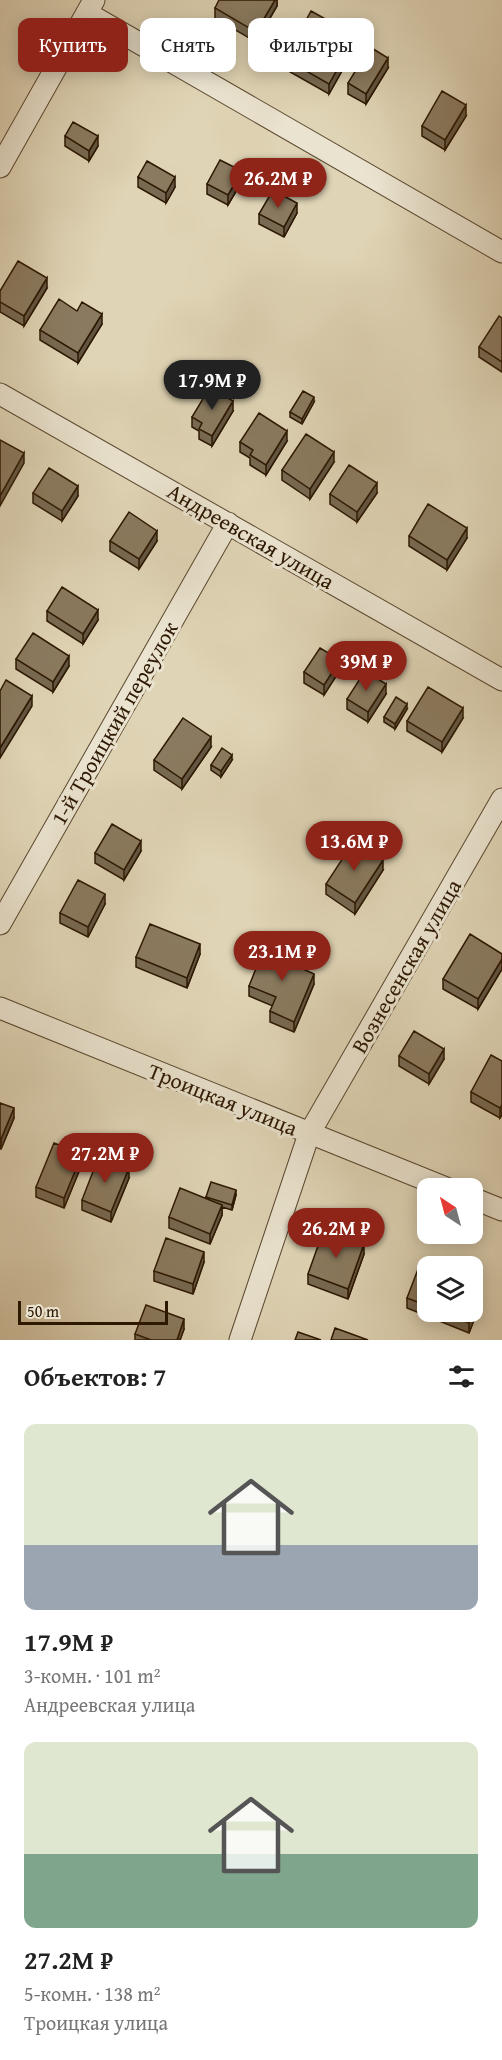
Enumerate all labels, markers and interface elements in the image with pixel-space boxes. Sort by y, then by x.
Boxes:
chip: Купить [18,18,128,72]
chip: Снять [140,18,236,72]
chip: Фильтры [248,18,374,72]
pin: 26.2M ₽ [223,158,333,209]
text: 26.2M ₽ [244,163,312,192]
pin: 17.9M ₽ [157,360,267,411]
text: 17.9M ₽ [178,365,246,394]
street label: Андреевская улица [161,475,341,597]
street label: 1-й Троицкий переулок [42,615,186,831]
pin: 39M ₽ [324,641,408,692]
text: 39M ₽ [340,646,392,675]
pin: 13.6M ₽ [299,821,409,872]
text: 13.6M ₽ [320,826,388,855]
street label: Вознесенская улица [343,873,469,1059]
pin: 23.1M ₽ [227,931,337,982]
text: 23.1M ₽ [248,936,316,965]
street label: Троицкая улица [144,1054,303,1144]
pin: 27.2M ₽ [50,1133,160,1184]
text: 27.2M ₽ [71,1138,139,1167]
north arrow [417,1178,483,1244]
map controls [417,1178,483,1322]
pin: 26.2M ₽ [281,1208,391,1259]
text: 26.2M ₽ [302,1213,370,1242]
button: layers [417,1256,483,1322]
scale bar [18,1298,168,1326]
text: 50 m [27,1299,59,1323]
text: Объектов: 7 [24,1357,167,1396]
icon: filters [445,1360,478,1393]
icon: home [197,1463,305,1571]
text: 17.9M ₽ [24,1622,113,1661]
text: 3-комн. · 101 m² [24,1661,160,1690]
text: Андреевская улица [24,1690,195,1719]
icon: home [197,1781,305,1889]
text: 27.2M ₽ [24,1940,113,1979]
text: 5-комн. · 138 m² [24,1979,160,2008]
text: Троицкая улица [24,2008,168,2037]

